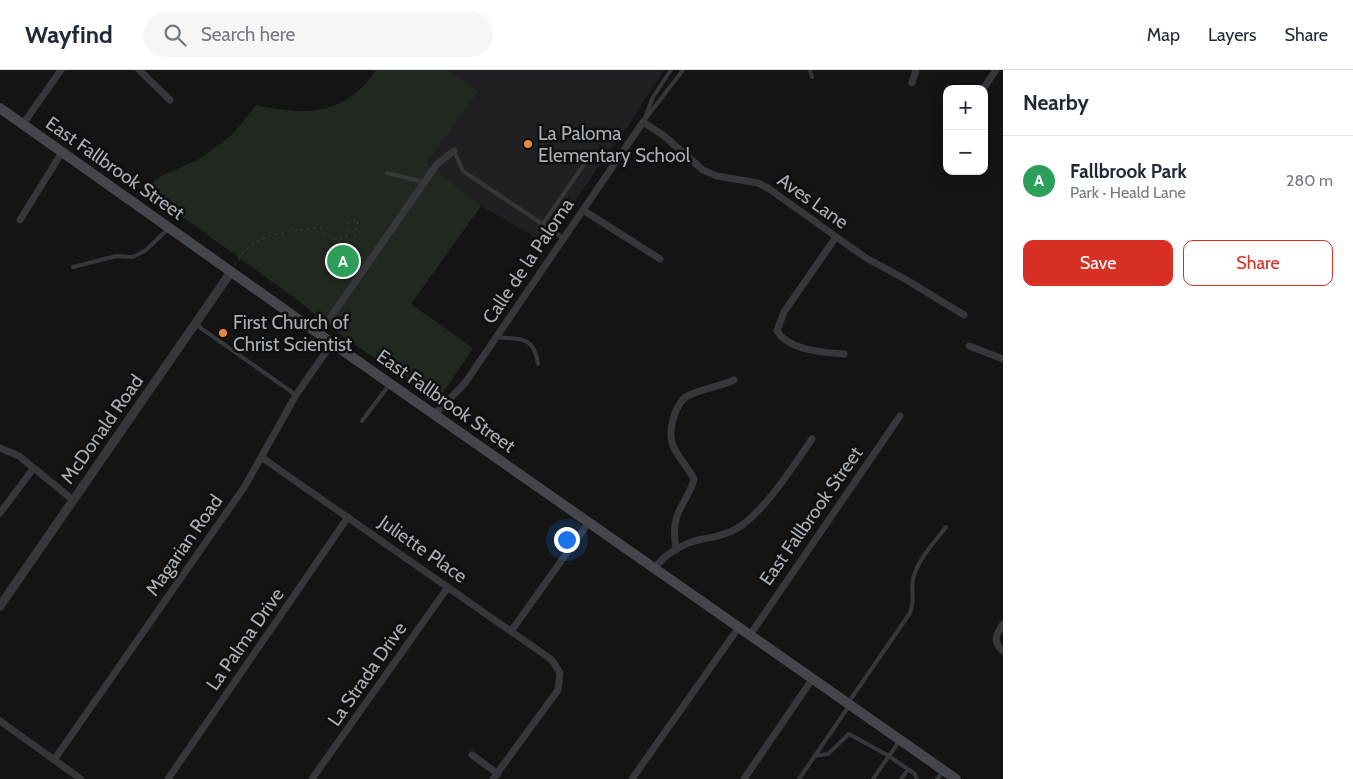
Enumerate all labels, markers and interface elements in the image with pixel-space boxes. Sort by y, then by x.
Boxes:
search box [143,12,493,57]
text: Wayfind [25,20,113,49]
icon: search [161,21,189,49]
text: Search here [201,23,295,46]
text: Map [1147,24,1180,46]
text: Layers [1208,24,1257,46]
text: Share [1285,24,1328,46]
map controls [943,85,988,175]
button: + [943,85,988,130]
text: Nearby [1023,90,1089,115]
street label: East Fallbrook Street [41,112,189,225]
place label: La Paloma Elementary School [538,122,691,167]
button: − [943,130,988,175]
marker: La Paloma Elementary School [522,138,534,150]
text: Fallbrook Park [1070,160,1187,183]
street label: Aves Lane [773,168,853,234]
text: A [1034,171,1044,190]
text: 280 m [1286,171,1333,190]
text: Park · Heald Lane [1070,183,1186,202]
street label: Calle de la Paloma [478,194,578,328]
button: Save [1023,240,1173,286]
button: Share [1183,240,1333,286]
pin: A [327,242,359,280]
place label: First Church of Christ Scientist [233,311,353,356]
marker: First Church of Christ Scientist [217,327,229,339]
street label: East Fallbrook Street [372,345,520,458]
street label: McDonald Road [56,370,148,488]
street label: East Fallbrook Street [755,442,868,590]
street label: Magarian Road [141,490,227,600]
street label: Juliette Place [374,510,472,588]
your location [554,527,580,553]
street label: La Palma Drive [201,583,289,695]
street label: La Strada Drive [323,617,411,730]

